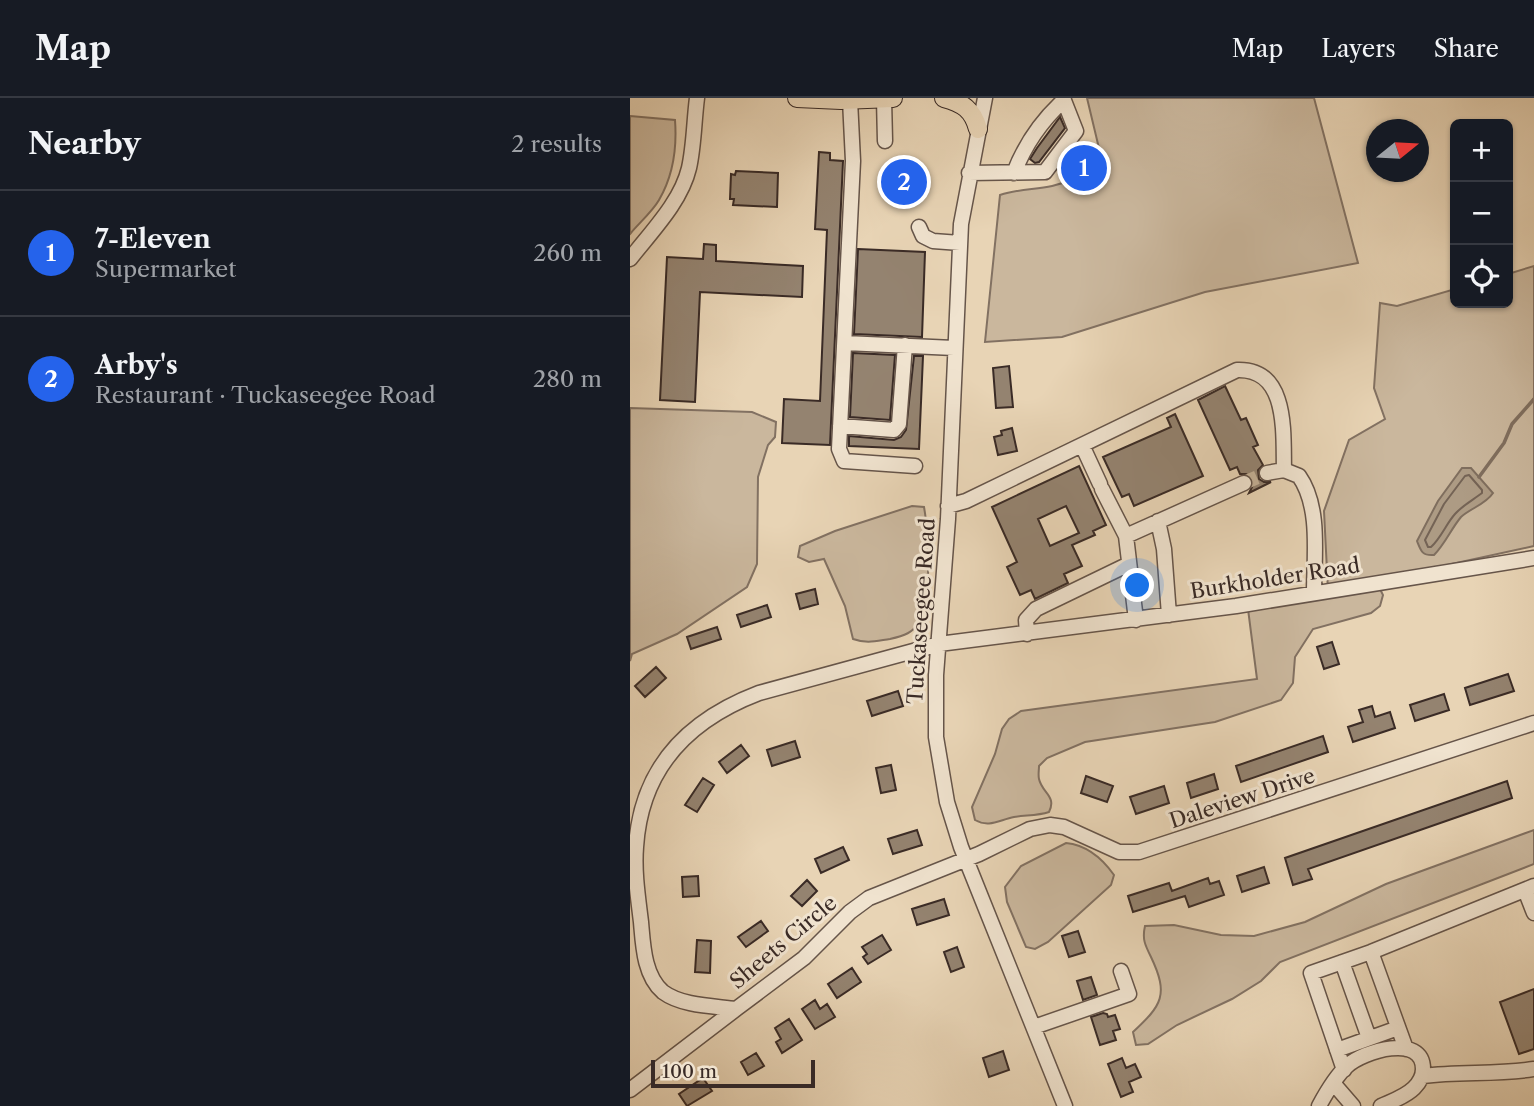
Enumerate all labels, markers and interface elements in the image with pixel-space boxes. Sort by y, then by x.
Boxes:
text: Map [35,28,111,69]
text: Map [1232,34,1283,63]
text: Layers [1321,34,1396,63]
text: Share [1434,34,1499,63]
north arrow [1366,119,1429,182]
map controls [1450,119,1513,308]
button: + [1450,119,1513,182]
text: Nearby [28,125,141,162]
text: 2 results [511,130,602,158]
pin: 1 [1061,142,1107,194]
pin: 2 [881,156,927,208]
button: − [1450,182,1513,245]
text: 7-Eleven [95,223,211,255]
text: 1 [46,239,56,267]
text: 260 m [533,239,602,267]
button: locate [1450,245,1513,308]
text: Supermarket [95,255,236,283]
text: Arby's [95,349,178,381]
text: 2 [44,365,58,393]
text: 280 m [533,365,602,393]
text: Restaurant · Tuckaseegee Road [95,381,435,409]
street label: Tuckaseegee Road [902,517,940,705]
street label: Burkholder Road [1188,552,1362,604]
your location [1120,568,1154,602]
street label: Daleview Drive [1166,763,1318,833]
street label: Sheets Circle [725,890,841,994]
scale bar [651,1057,816,1089]
text: 100 m [662,1060,717,1083]

